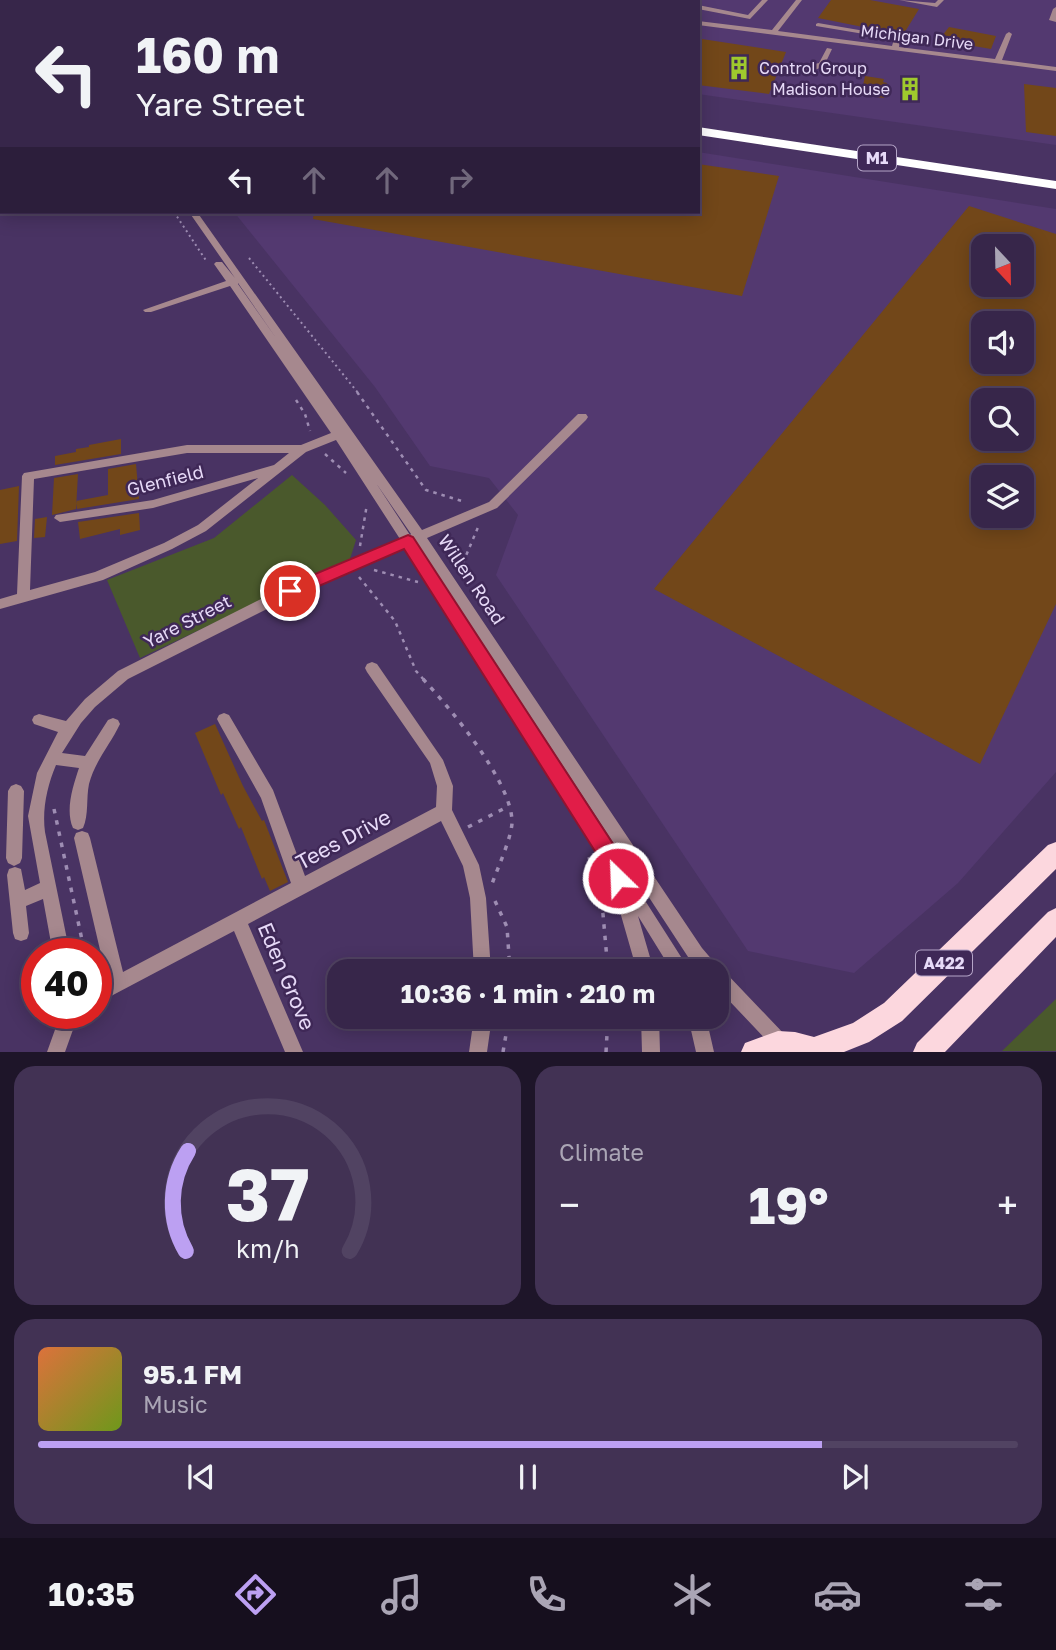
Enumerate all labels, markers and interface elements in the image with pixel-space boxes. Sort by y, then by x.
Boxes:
street label: Michigan Drive [860,20,974,54]
text: 160 m [136,25,279,84]
icon: left [21,28,112,119]
building icon: Control Group [725,54,753,82]
place label: Control Group [759,58,867,78]
building icon: Madison House [896,75,924,103]
place label: Madison House [772,79,890,99]
text: Yare Street [136,85,305,123]
road number: M1 [858,146,896,170]
icon: left [222,161,260,199]
icon: ahead [295,161,333,199]
icon: ahead [368,161,406,199]
icon: right [441,161,479,199]
north arrow [971,234,1034,298]
map controls [971,234,1034,528]
button: sound [971,311,1034,374]
button: search [971,388,1034,451]
street label: Glenfield [124,460,206,500]
button: layers [971,465,1034,528]
street label: Willen Road [434,530,510,628]
pin [260,561,320,621]
icon: arrive [271,572,309,610]
street label: Yare Street [140,590,234,652]
street label: Tees Drive [291,803,395,875]
position arrow [581,841,655,915]
street label: Eden Grove [253,918,321,1034]
speed limit sign: 40 [21,938,112,1029]
road number: A422 [916,951,972,976]
text: 10:36 · 1 min · 210 m [401,978,655,1009]
text: Climate [559,1138,644,1166]
text: 37 [225,1151,310,1238]
text: 19° [748,1173,829,1235]
text: − [559,1182,580,1227]
text: + [997,1182,1018,1227]
text: km/h [236,1233,299,1264]
text: 95.1 FM [143,1359,242,1390]
text: Music [143,1390,208,1418]
icon: previous [182,1458,220,1496]
icon: pause [509,1458,547,1496]
icon: next [836,1458,874,1496]
icon: directions [231,1570,280,1619]
icon: music [377,1570,426,1619]
icon: phone [522,1570,571,1619]
icon: climate [668,1570,717,1619]
icon: car [813,1570,862,1619]
icon: filters [959,1570,1008,1619]
text: 10:35 [48,1575,135,1613]

